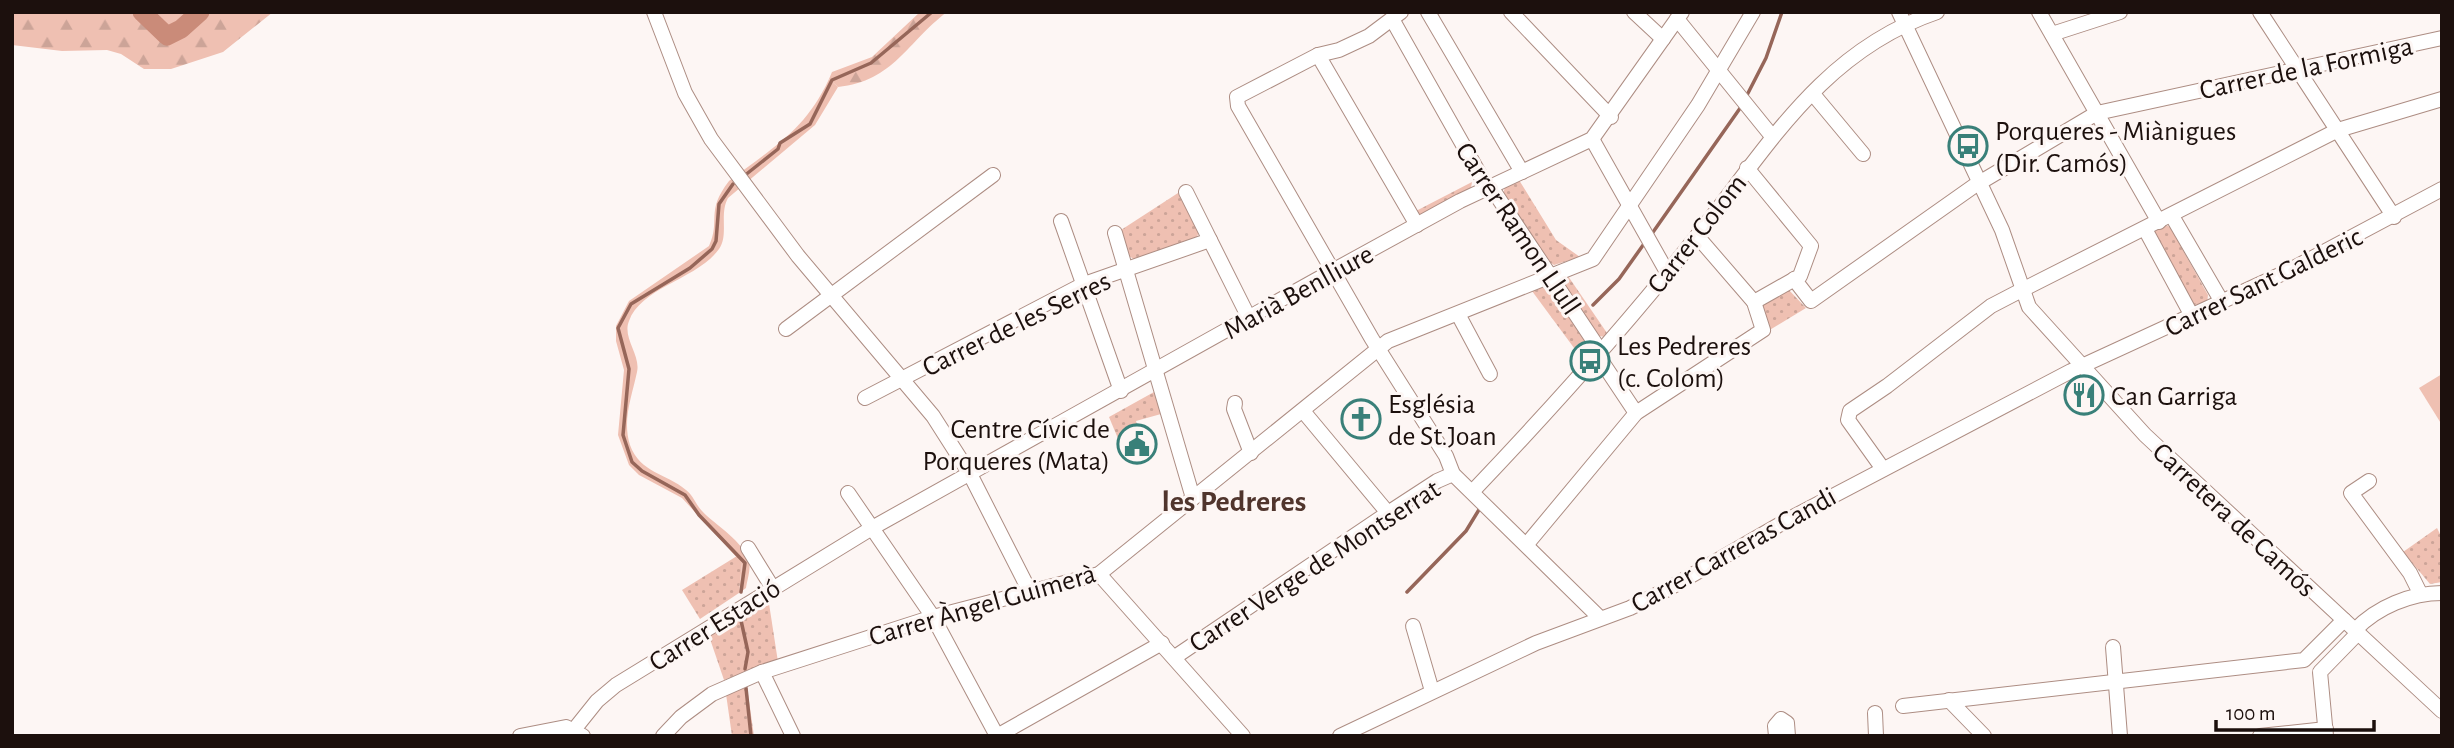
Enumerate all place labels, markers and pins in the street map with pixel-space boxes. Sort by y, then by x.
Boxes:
place label: Porqueres - Miànigues (Dir. Camós) [1995,118,2236,178]
bus stop icon: Porqueres - Miànigues (Dir. Camós) [1947,125,1989,167]
place label: Les Pedreres (c. Colom) [1617,333,1751,393]
bus stop icon: Les Pedreres (c. Colom) [1569,340,1611,382]
restaurant icon: Can Garriga [2063,374,2105,416]
place label: Can Garriga [2111,383,2238,411]
place label: Església de St.Joan [1388,391,1497,451]
church icon: Església de St.Joan [1340,398,1382,440]
place label: Centre Cívic de Porqueres (Mata) [923,416,1110,476]
public building icon: Centre Cívic de Porqueres (Mata) [1116,423,1158,465]

